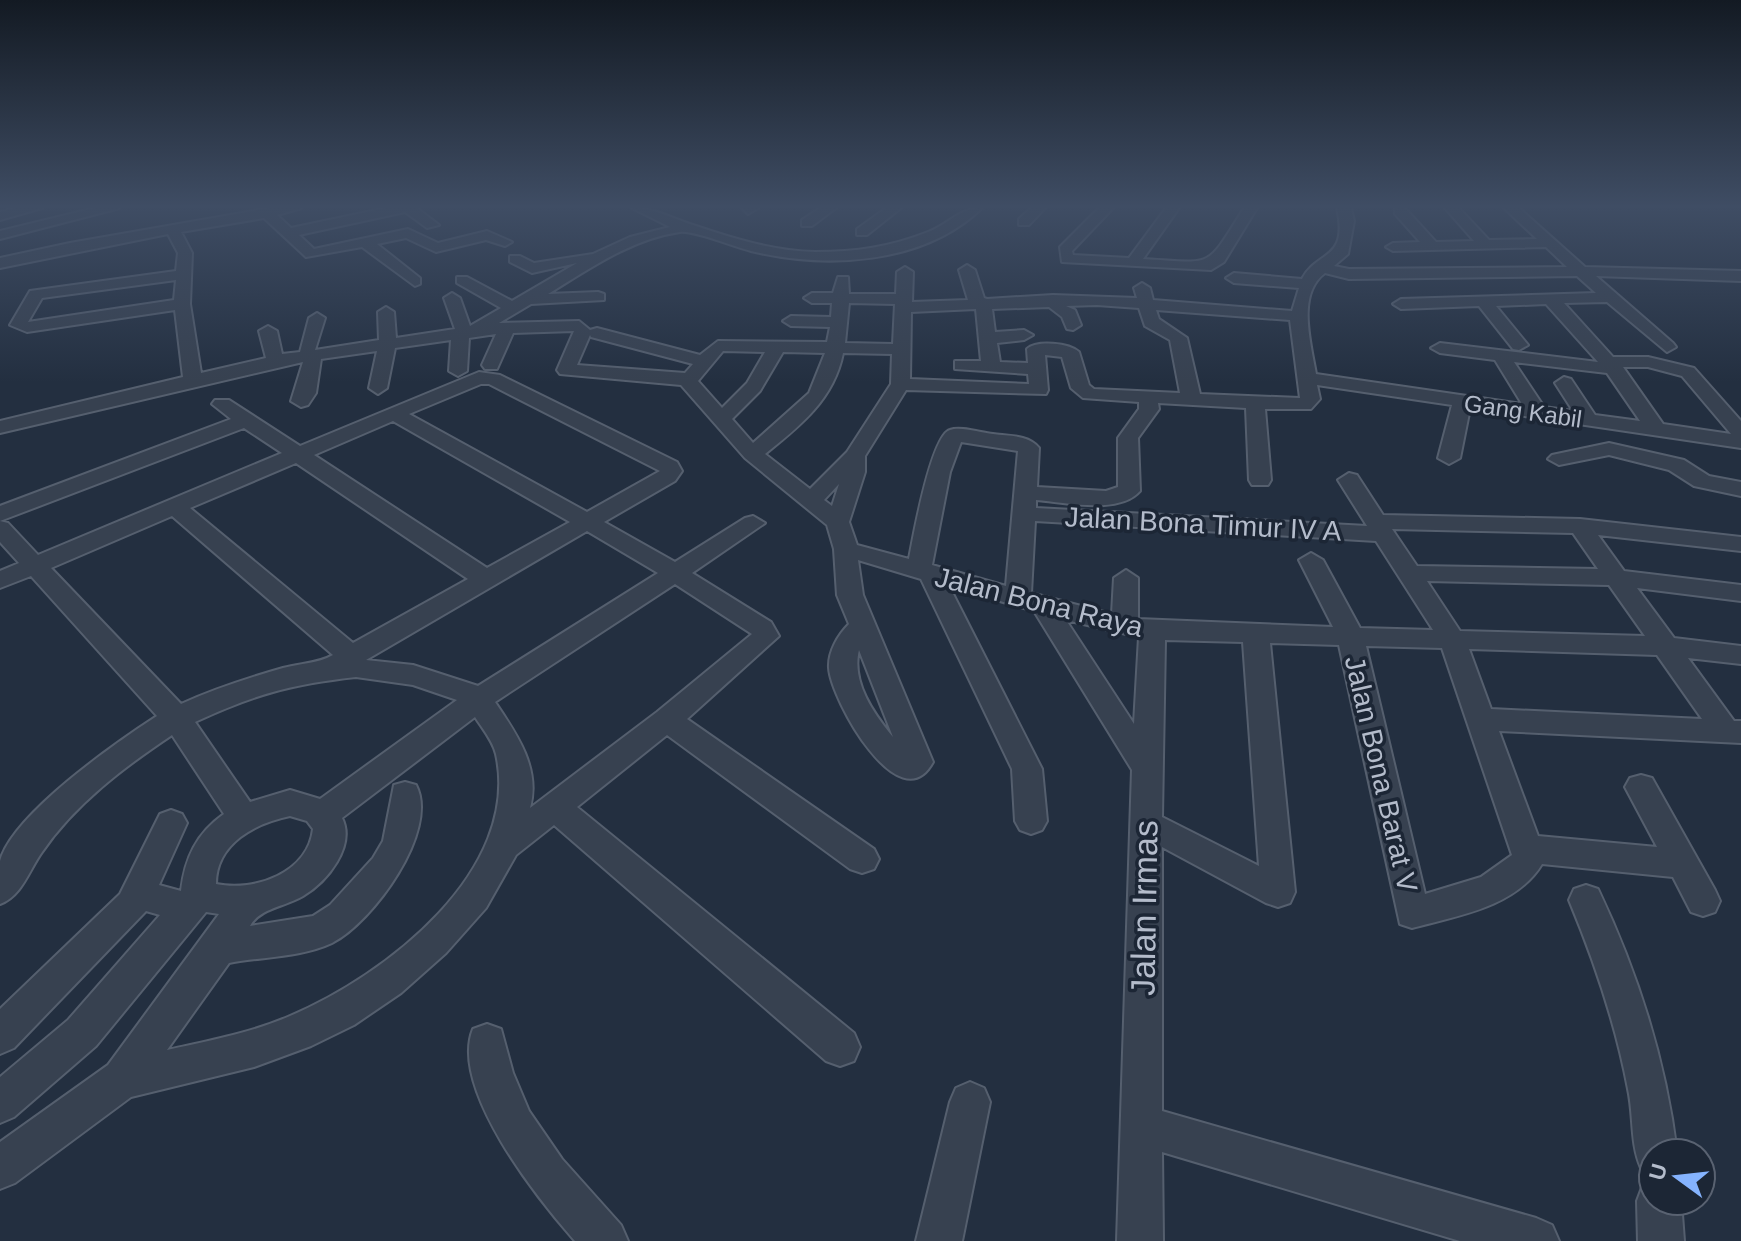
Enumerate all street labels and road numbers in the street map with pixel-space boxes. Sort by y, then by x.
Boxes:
street label: Gang Kabil [1462,389,1584,433]
street label: Jalan Bona Timur IV A [1064,501,1342,547]
street label: Jalan Bona Raya [932,561,1147,643]
street label: Jalan Bona Barat V [1339,653,1423,895]
street label: Jalan Irmas [1123,820,1165,996]

